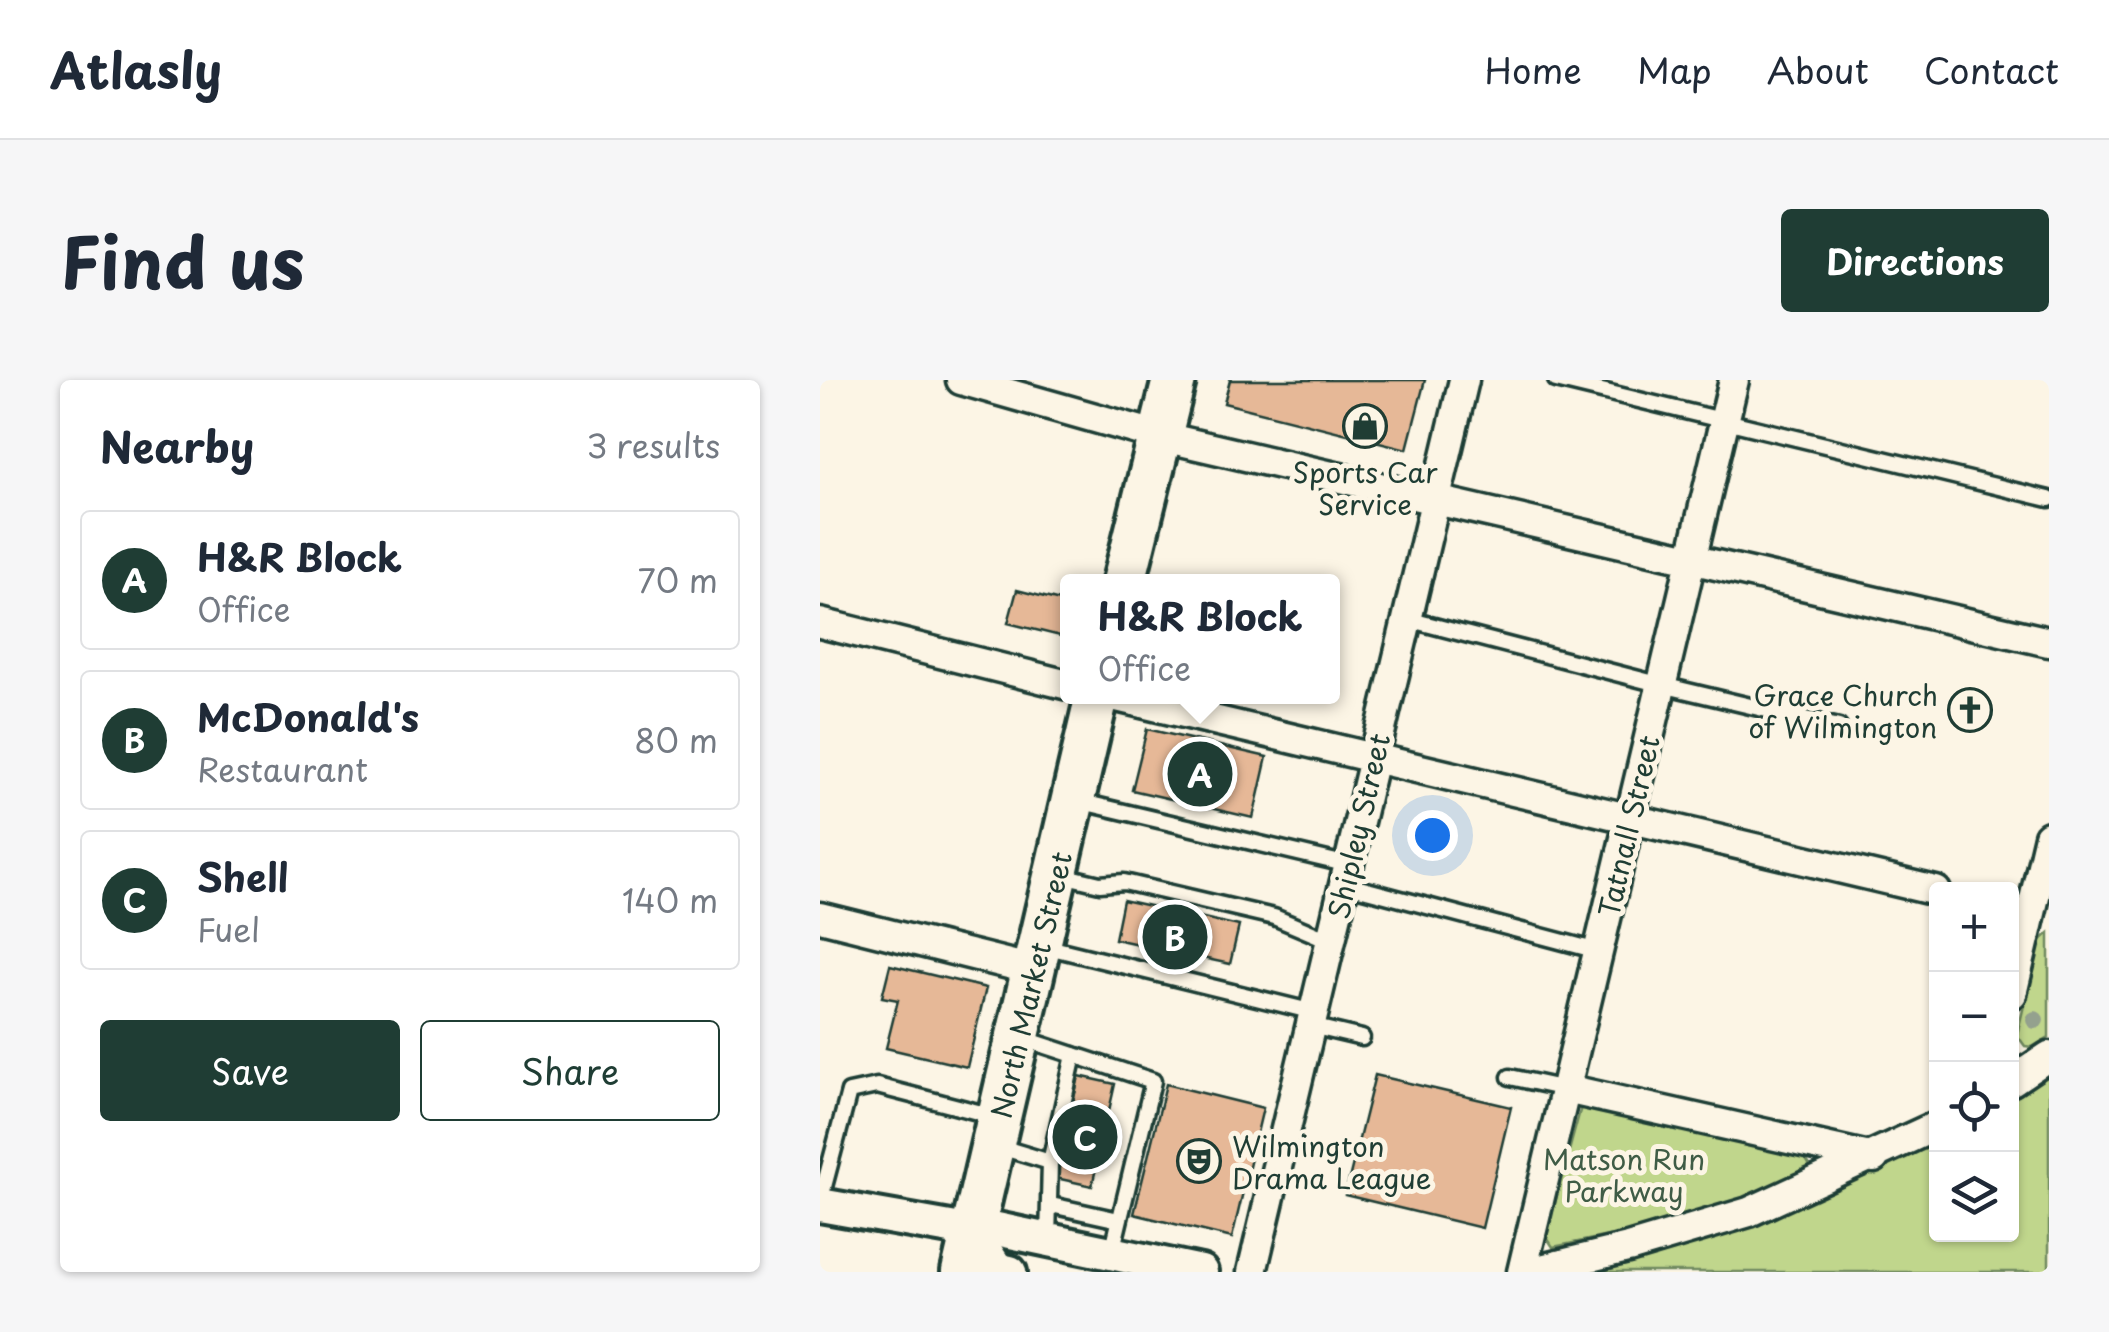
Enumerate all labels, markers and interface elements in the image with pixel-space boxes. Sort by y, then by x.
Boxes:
text: Atlasly [50,33,222,105]
text: Home [1485,43,1582,96]
text: Map [1637,43,1712,96]
text: About [1767,43,1869,96]
text: Contact [1924,43,2059,96]
text: Find us [60,207,305,313]
button: Directions [1781,209,2049,312]
shop icon: Sports Car Service [1342,403,1388,449]
text: Nearby [100,414,254,477]
text: 3 results [586,421,720,469]
place label: Sports Car Service [1292,450,1438,525]
text: H&R Block [197,528,402,585]
text: A [122,556,147,604]
text: 70 m [638,556,718,604]
popup [1060,574,1340,704]
text: Office [197,585,291,633]
text: H&R Block [1097,587,1303,644]
text: Office [1097,644,1191,692]
place label: Grace Church of Wilmington [1748,673,1938,748]
church icon: Grace Church of Wilmington [1947,687,1993,733]
text: McDonald's [197,688,419,745]
text: B [124,716,145,764]
text: 80 m [634,716,718,764]
street label: Shipley Street [1316,729,1400,923]
street label: Tatnall Street [1586,731,1670,921]
pin: A [1168,736,1232,812]
text: Restaurant [197,745,368,793]
your location [1407,810,1458,861]
street label: North Market Street [978,847,1082,1122]
text: Shell [197,848,288,905]
text: C [122,876,147,924]
text: 140 m [622,876,718,924]
map controls [1929,882,2019,1242]
button: + [1929,882,2019,972]
pin: B [1142,900,1208,974]
text: Fuel [197,905,260,953]
button: − [1929,972,2019,1062]
button: Save [100,1020,400,1121]
button: Share [420,1020,720,1121]
button: locate [1929,1062,2019,1152]
pin: C [1052,1100,1118,1174]
place label: Wilmington Drama League [1232,1124,1432,1199]
park label: Matson Run Parkway [1543,1137,1705,1212]
theatre icon: Wilmington Drama League [1176,1138,1222,1184]
button: layers [1929,1152,2019,1242]

